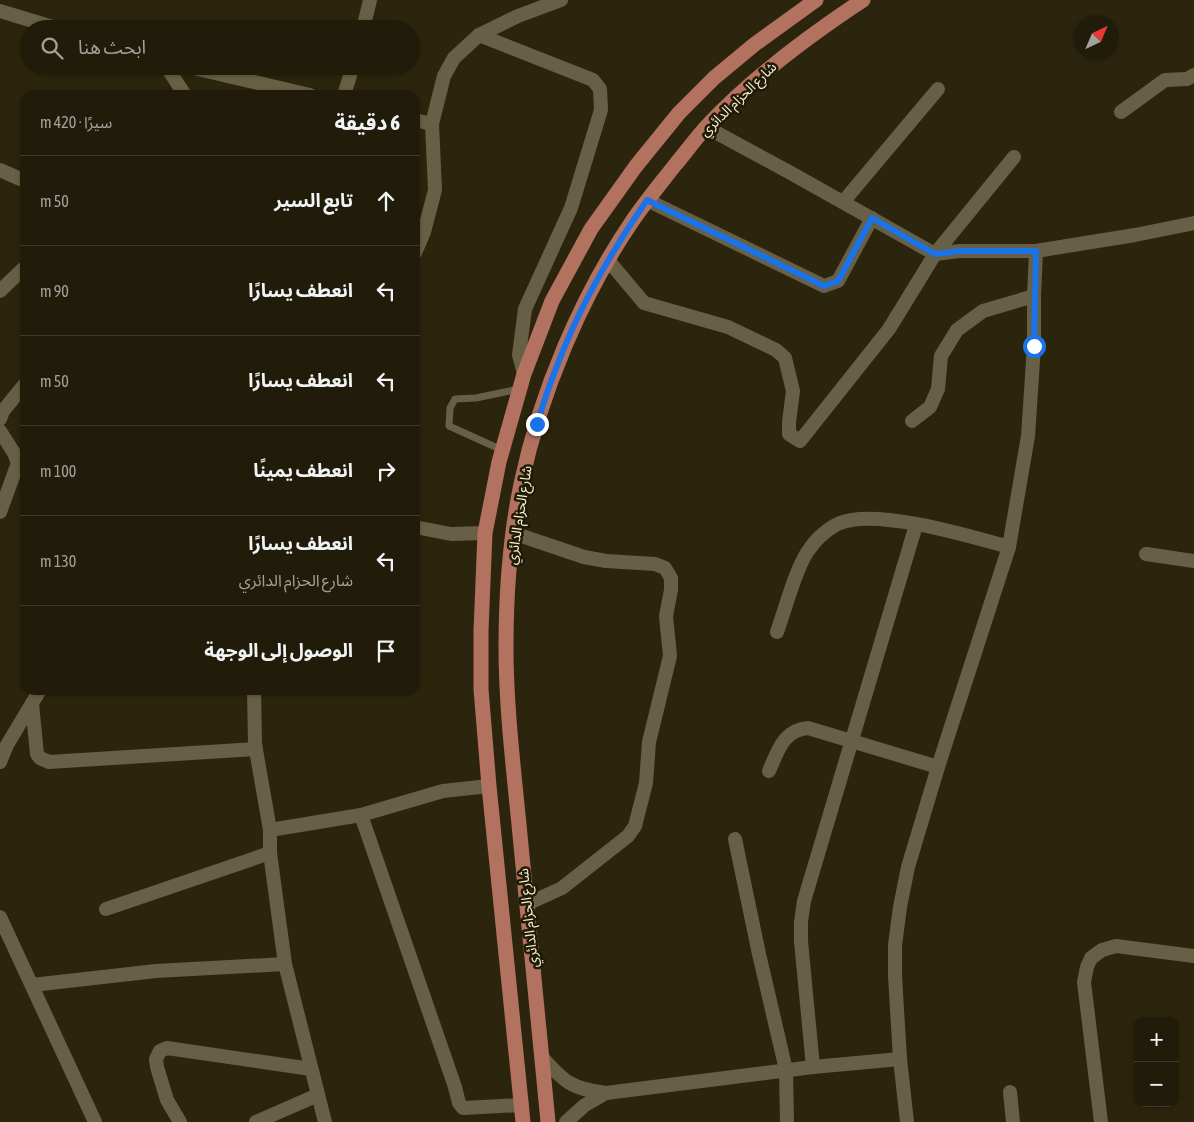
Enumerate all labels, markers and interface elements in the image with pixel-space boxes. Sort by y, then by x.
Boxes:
north arrow [1074,15,1119,60]
search box [20,20,420,75]
icon: search [38,34,66,62]
text: ابحث هنا [78,36,146,58]
street label: شارع الحزام الدائري [696,58,782,142]
text: 6 دقيقة [334,110,400,134]
text: سيرًا · 420 m [40,113,112,131]
icon: ahead [372,187,400,215]
text: تابع السير [274,189,353,211]
text: 50 m [40,192,69,210]
icon: left [372,277,400,305]
text: انعطف يسارًا [248,279,353,301]
text: 90 m [40,282,69,300]
route start [1023,335,1046,358]
icon: left [372,367,400,395]
text: انعطف يسارًا [248,369,353,391]
text: 50 m [40,372,69,390]
route end [526,413,549,436]
icon: right [372,457,400,485]
text: انعطف يمينًا [253,459,353,481]
text: 100 m [40,462,76,480]
street label: شارع الحزام الدائري [503,464,538,566]
text: انعطف يسارًا [248,532,353,554]
icon: left [372,547,400,575]
text: 130 m [40,552,76,570]
text: شارع الحزام الدائري [239,571,353,589]
icon: arrive [372,637,400,665]
text: الوصول إلى الوجهة [204,639,353,661]
street label: شارع الحزام الدائري [515,867,544,969]
map controls [1134,1017,1179,1107]
button: + [1134,1017,1179,1062]
button: − [1134,1062,1179,1107]

